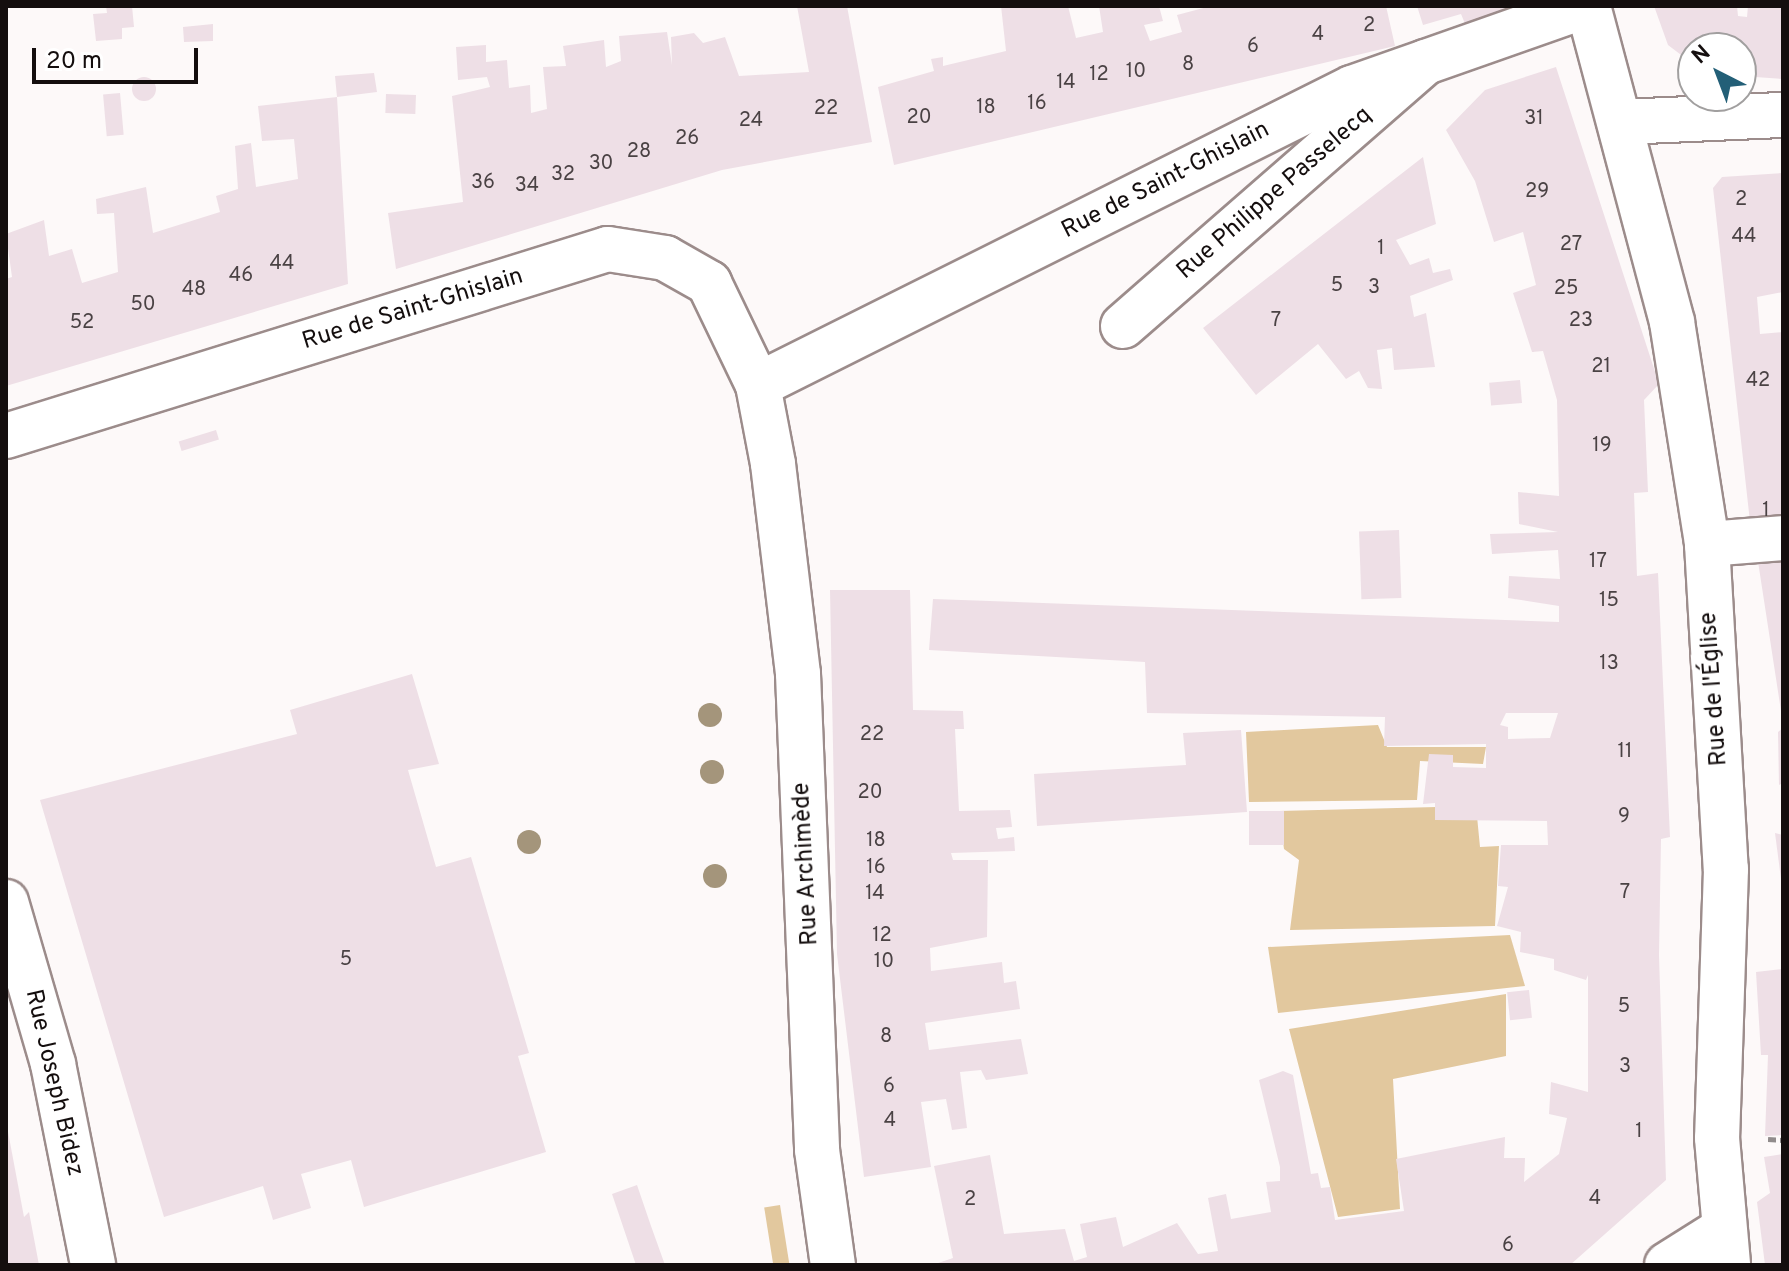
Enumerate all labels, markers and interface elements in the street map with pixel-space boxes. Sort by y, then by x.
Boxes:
house number: 2 [1363,14,1375,38]
house number: 4 [1312,23,1324,47]
scale bar [36,32,202,82]
north arrow [1677,32,1757,112]
house number: 6 [1247,35,1259,59]
text: N [1687,40,1717,71]
text: 20 m [46,47,102,77]
house number: 8 [1182,53,1194,77]
house number: 10 [1126,60,1146,84]
house number: 12 [1089,63,1109,87]
house number: 14 [1056,71,1076,95]
house number: 16 [1027,92,1047,116]
house number: 18 [976,96,996,120]
house number: 22 [814,97,838,121]
street label: Rue Philippe Passelecq [1172,102,1378,286]
house number: 20 [906,106,932,130]
house number: 31 [1524,107,1544,131]
house number: 24 [739,109,763,133]
street label: Rue de Saint-Ghislain [1057,116,1275,246]
house number: 26 [675,127,699,151]
house number: 28 [627,140,651,164]
house number: 30 [589,152,613,176]
house number: 32 [551,163,575,187]
house number: 36 [471,171,495,195]
house number: 34 [515,174,539,198]
house number: 29 [1525,180,1549,204]
house number: 2 [1735,188,1747,212]
house number: 44 [1732,225,1756,249]
house number: 27 [1560,233,1582,257]
house number: 1 [1377,237,1385,261]
house number: 44 [270,252,294,276]
street label: Rue de Saint-Ghislain [299,263,527,357]
house number: 46 [229,264,253,288]
house number: 5 [1331,274,1343,298]
house number: 3 [1368,276,1380,300]
house number: 25 [1554,277,1578,301]
house number: 48 [182,278,206,302]
house number: 50 [130,293,156,317]
house number: 7 [1271,309,1281,333]
house number: 23 [1569,309,1593,333]
house number: 52 [70,311,94,335]
house number: 21 [1591,355,1611,379]
house number: 42 [1746,369,1770,393]
house number: 19 [1592,434,1612,458]
house number: 1 [1762,499,1770,523]
house number: 17 [1589,550,1607,574]
house number: 15 [1599,589,1619,613]
street label: Rue de l'Église [1695,611,1735,767]
house number: 13 [1599,652,1619,676]
house number: 22 [860,723,884,747]
house number: 11 [1618,740,1632,764]
street label: Rue Archimède [788,781,826,947]
house number: 20 [857,781,883,805]
house number: 9 [1618,805,1630,829]
house number: 18 [866,829,886,853]
house number: 16 [866,856,886,880]
house number: 7 [1620,881,1630,905]
house number: 14 [865,882,885,906]
house number: 12 [872,924,892,948]
house number: 5 [340,948,352,972]
house number: 10 [874,950,894,974]
street label: Rue Joseph Bidez [18,987,88,1179]
house number: 5 [1618,995,1630,1019]
house number: 8 [880,1025,892,1049]
house number: 3 [1619,1055,1631,1079]
house number: 6 [883,1075,895,1099]
house number: 4 [884,1109,896,1133]
house number: 1 [1635,1120,1643,1144]
house number: 4 [1589,1187,1601,1211]
house number: 2 [964,1188,976,1212]
house number: 6 [1502,1234,1514,1258]

